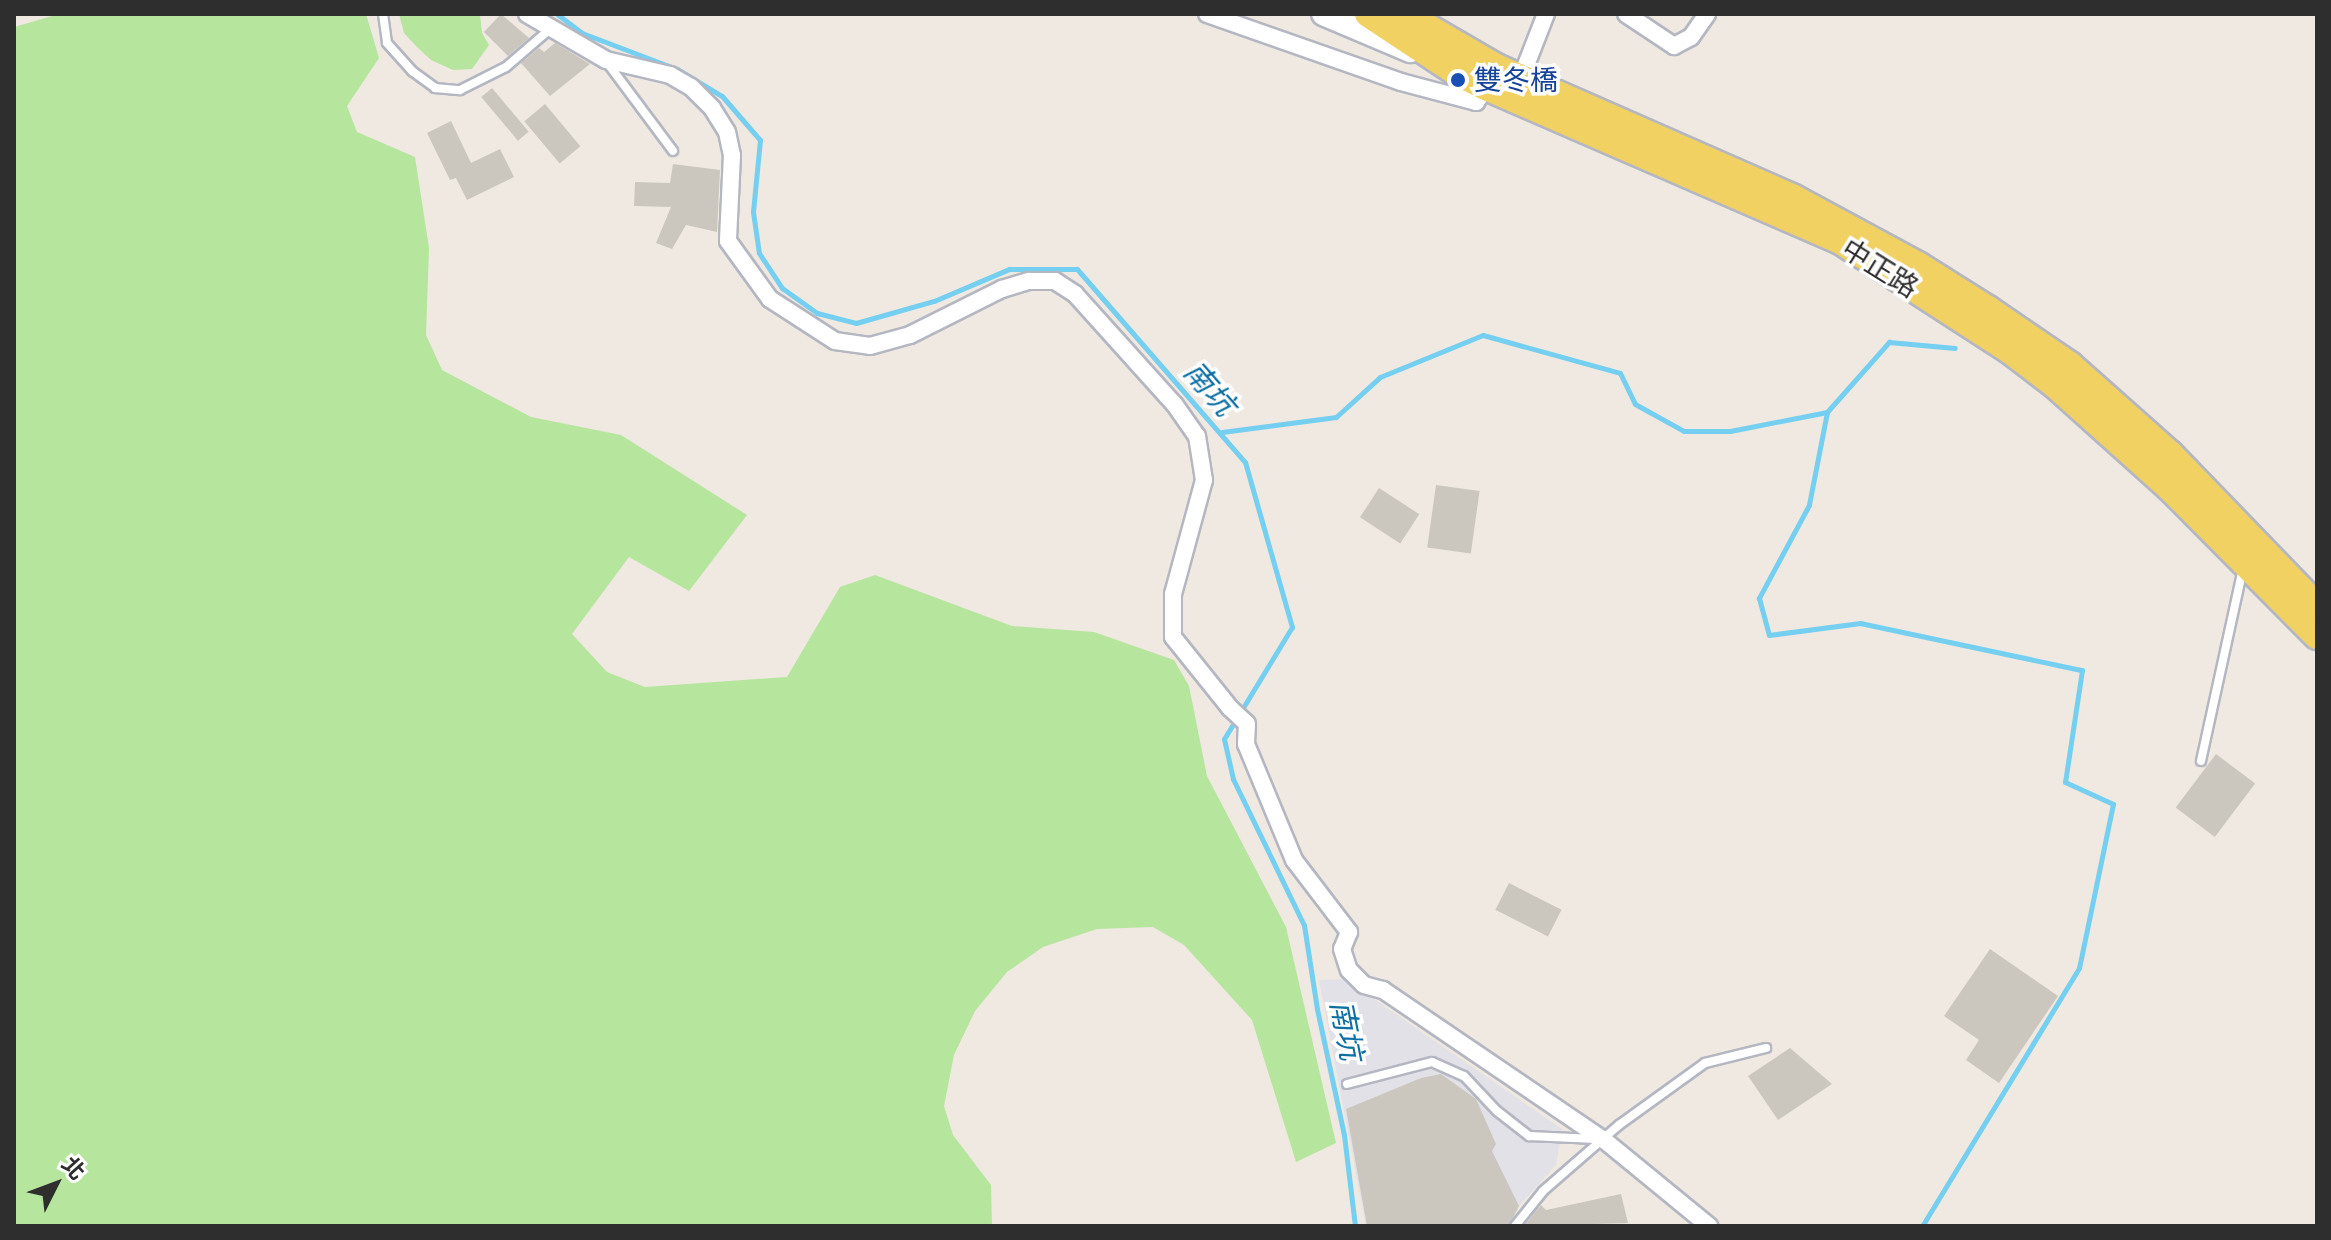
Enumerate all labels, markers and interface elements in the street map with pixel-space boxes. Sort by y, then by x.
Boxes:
place label: 雙冬橋 [1474,63,1558,97]
marker: 雙冬橋 [1449,71,1467,89]
street label: 中正路 [1835,231,1925,305]
water label: 南坑 [1177,354,1243,422]
water label: 南坑 [1324,997,1370,1063]
north arrow [16,1144,96,1224]
text: 北 [57,1151,91,1185]

